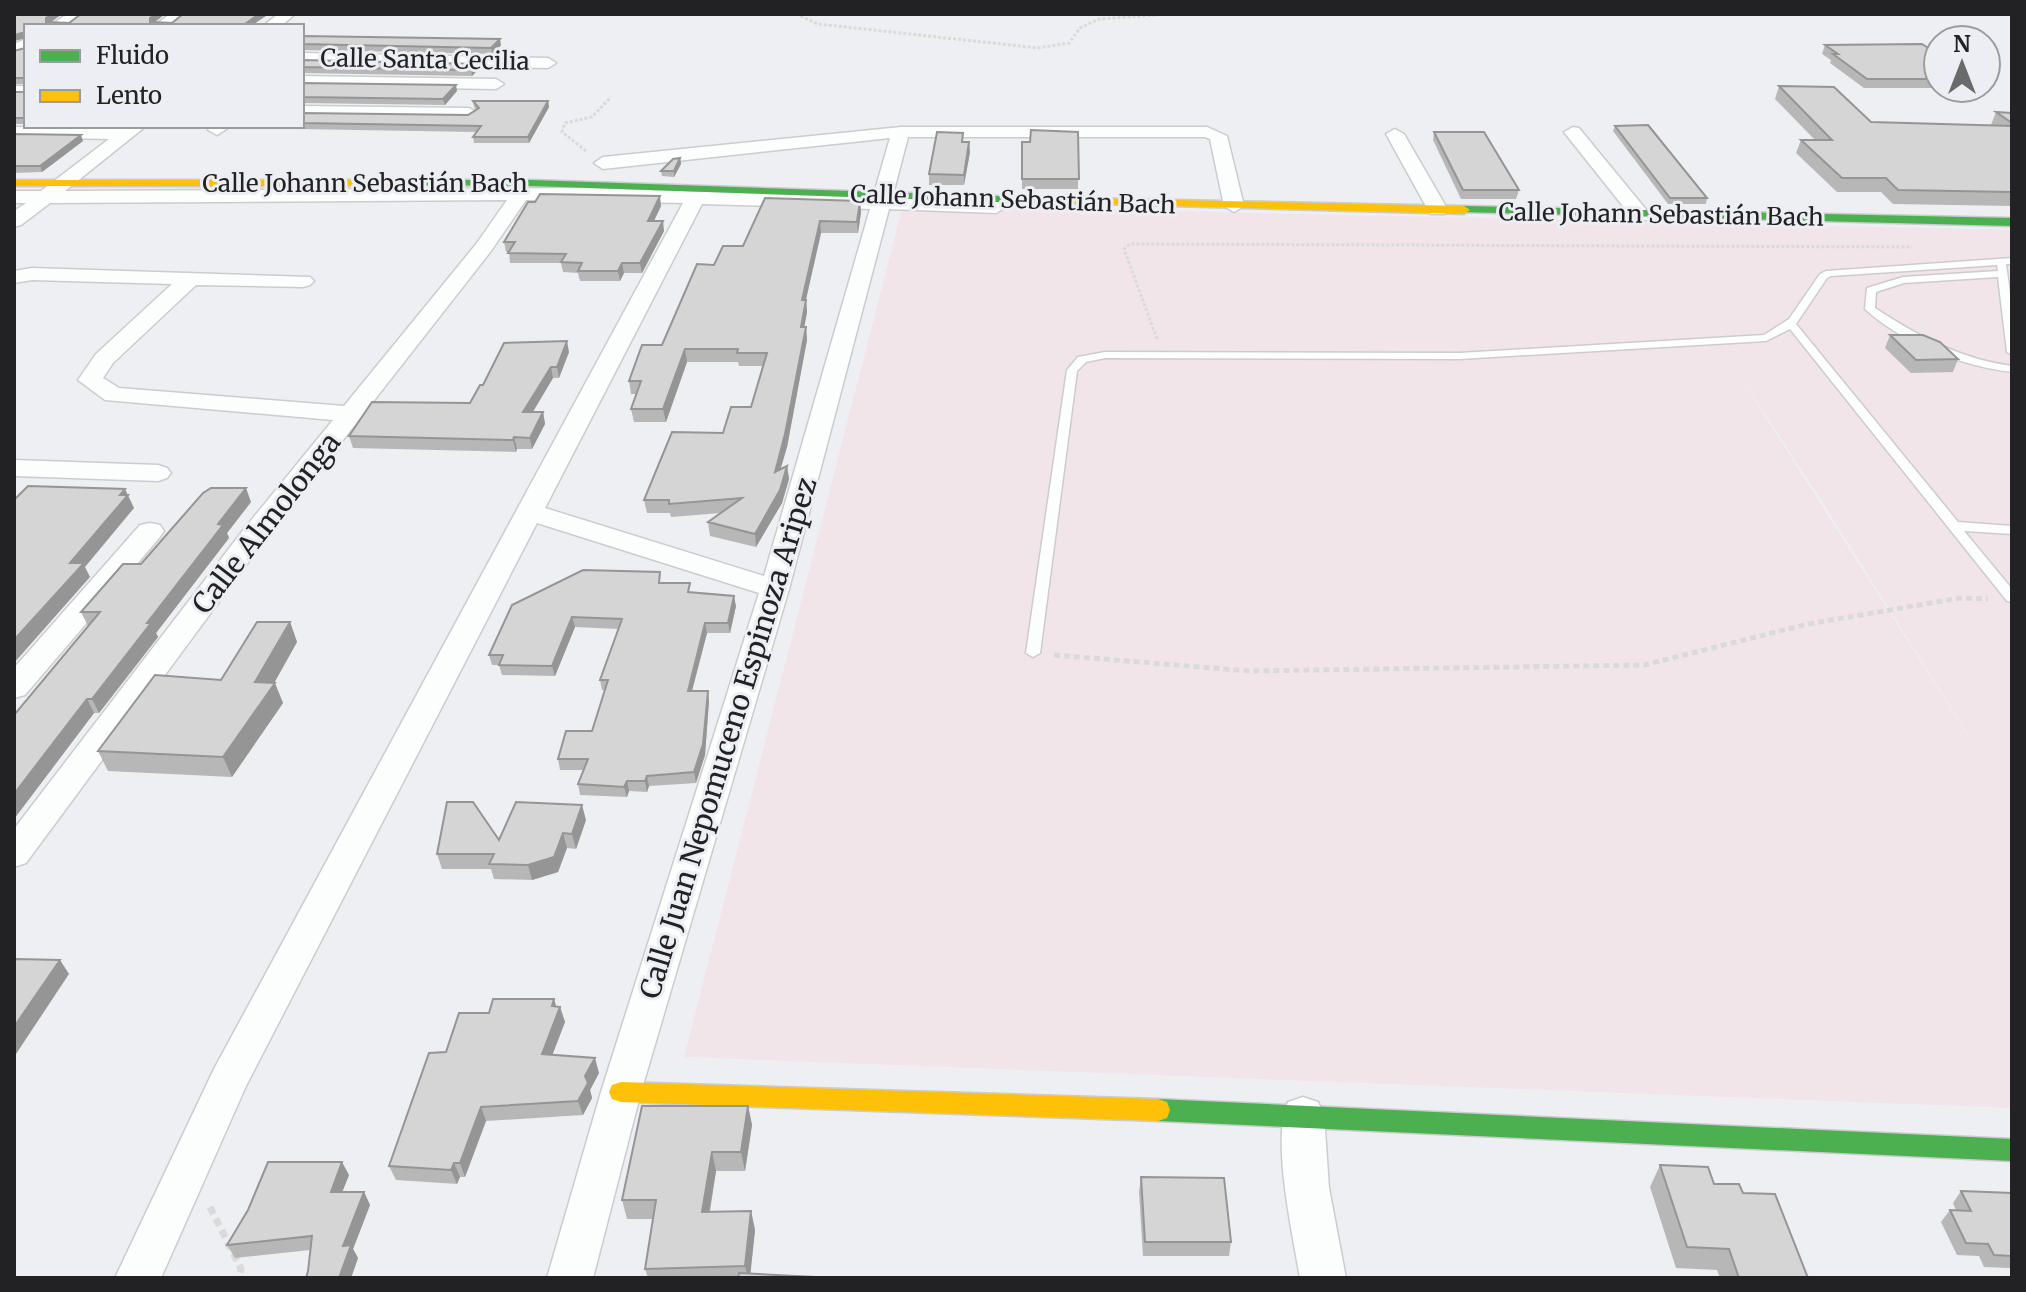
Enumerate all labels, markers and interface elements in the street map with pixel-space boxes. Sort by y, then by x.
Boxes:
legend [24,24,304,128]
north arrow [1922,24,2002,104]
text: N [1953,30,1971,58]
text: Fluido [96,40,169,71]
street label: Calle Santa Cecilia [320,42,530,77]
text: Lento [96,80,162,111]
street label: Calle Johann Sebastián Bach [202,168,528,199]
street label: Calle Johann Sebastián Bach [850,178,1176,221]
street label: Calle Johann Sebastián Bach [1498,196,1824,233]
street label: Calle Almolonga [184,425,348,621]
street label: Calle Juan Nepomuceno Espinoza Aripez [631,473,825,1003]

